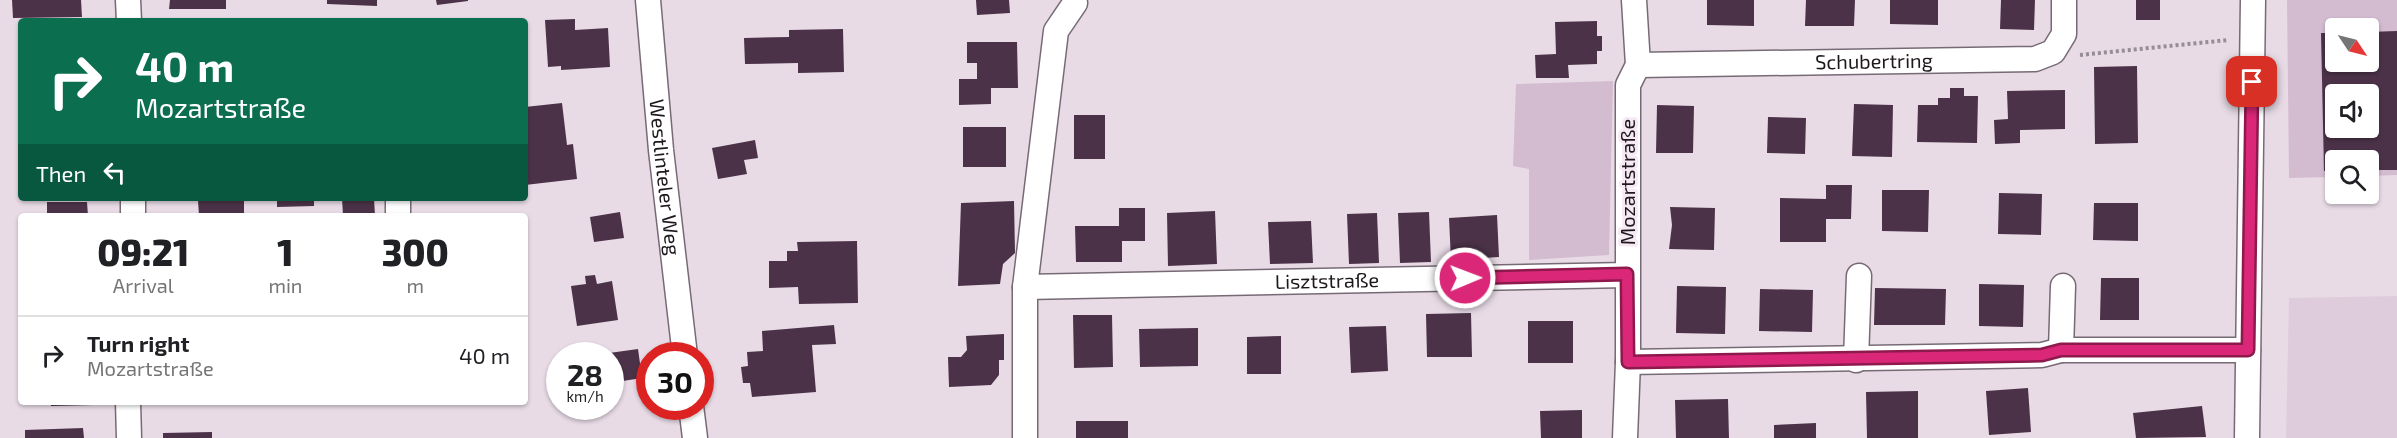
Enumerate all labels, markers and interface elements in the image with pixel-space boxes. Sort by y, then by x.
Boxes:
north arrow [2325,18,2379,72]
map controls [2325,18,2379,204]
text: 40 m [135,40,234,90]
icon: right [36,42,114,120]
street label: Schubertring [1815,48,1933,73]
pin [2226,56,2277,107]
icon: arrive [2235,65,2268,98]
button: sound [2325,84,2379,138]
text: Mozartstraße [135,91,306,123]
street label: Westlinteler Weg [646,98,686,257]
street label: Mozartstraße [1615,119,1639,245]
button: search [2325,150,2379,204]
icon: left [98,156,131,189]
text: Then [36,160,86,186]
text: 09:21 [97,230,189,273]
text: 1 [277,230,294,273]
text: 300 [382,230,449,273]
position arrow [1433,246,1497,310]
street label: Lisztstraße [1275,267,1379,293]
text: Arrival [113,273,174,297]
text: min [268,273,302,297]
text: m [406,273,424,297]
text: Turn right [87,330,189,356]
icon: right [36,339,69,372]
text: 40 m [459,342,510,368]
speed limit sign: 30 [636,342,714,420]
text: Mozartstraße [87,356,214,380]
text: 28 [567,356,603,392]
text: km/h [566,387,604,405]

